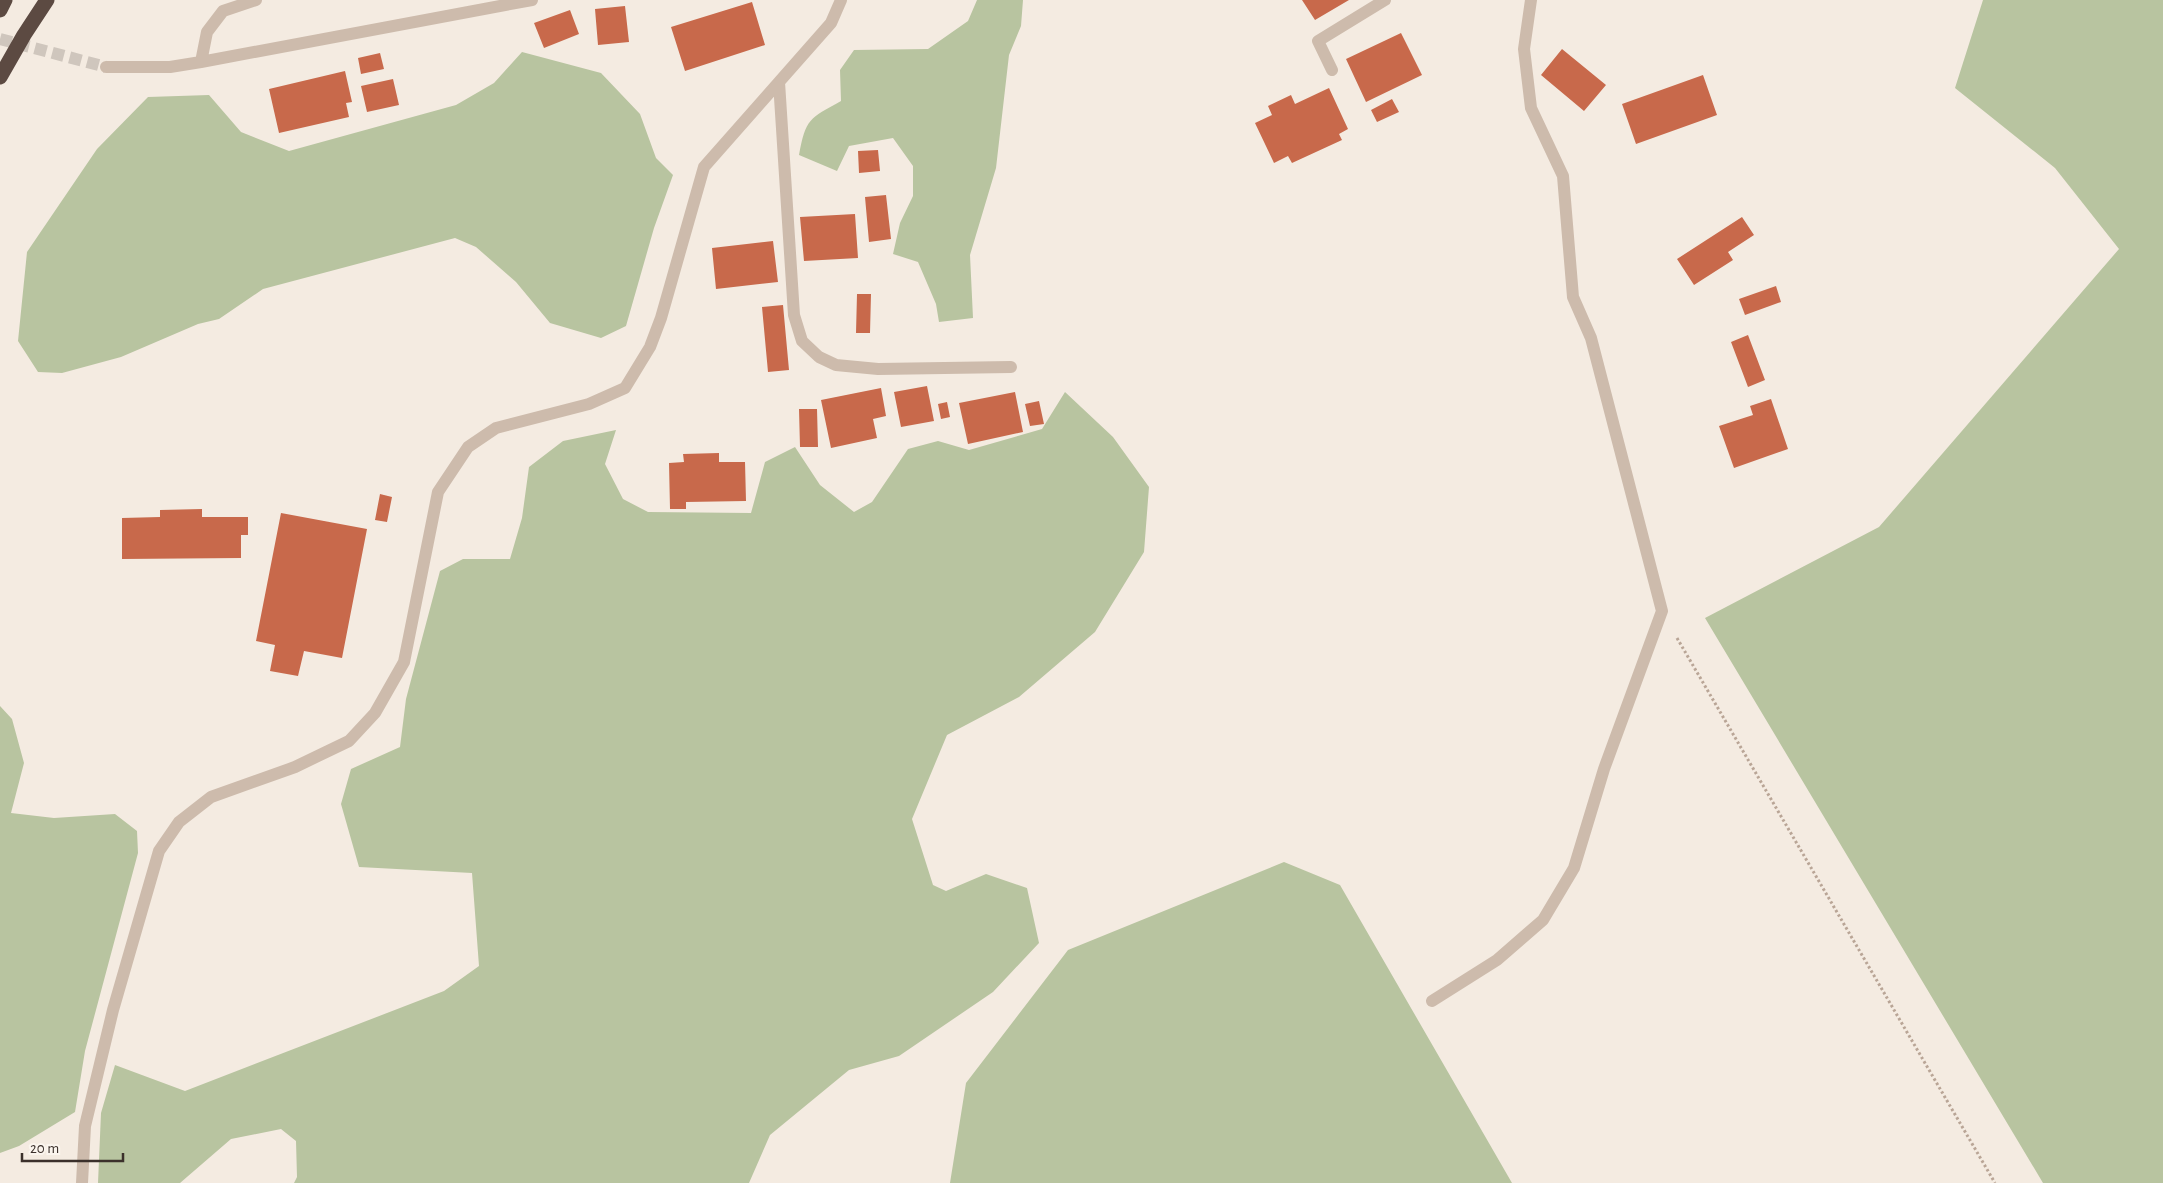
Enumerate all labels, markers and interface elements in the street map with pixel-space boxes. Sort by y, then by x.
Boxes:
scale bar [22,1130,124,1162]
text: 20 m [30,1141,59,1156]

